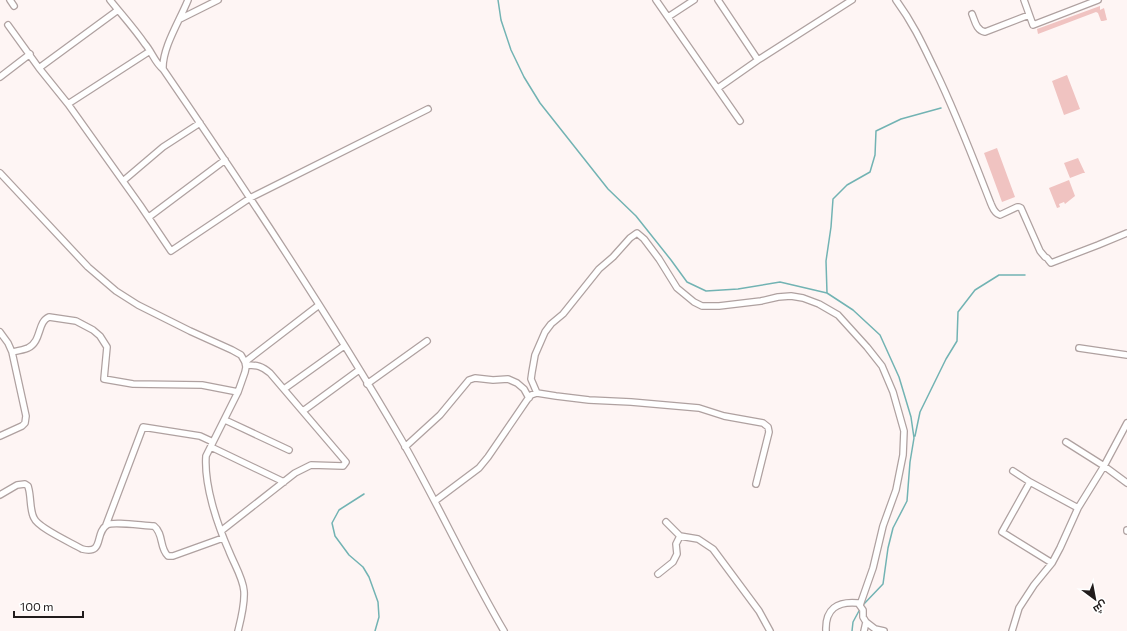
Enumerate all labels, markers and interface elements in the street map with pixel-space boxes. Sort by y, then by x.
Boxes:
north arrow [1075,579,1115,619]
scale bar [14,593,83,619]
text: ش [1091,598,1110,617]
text: 100 m [20,599,54,613]

